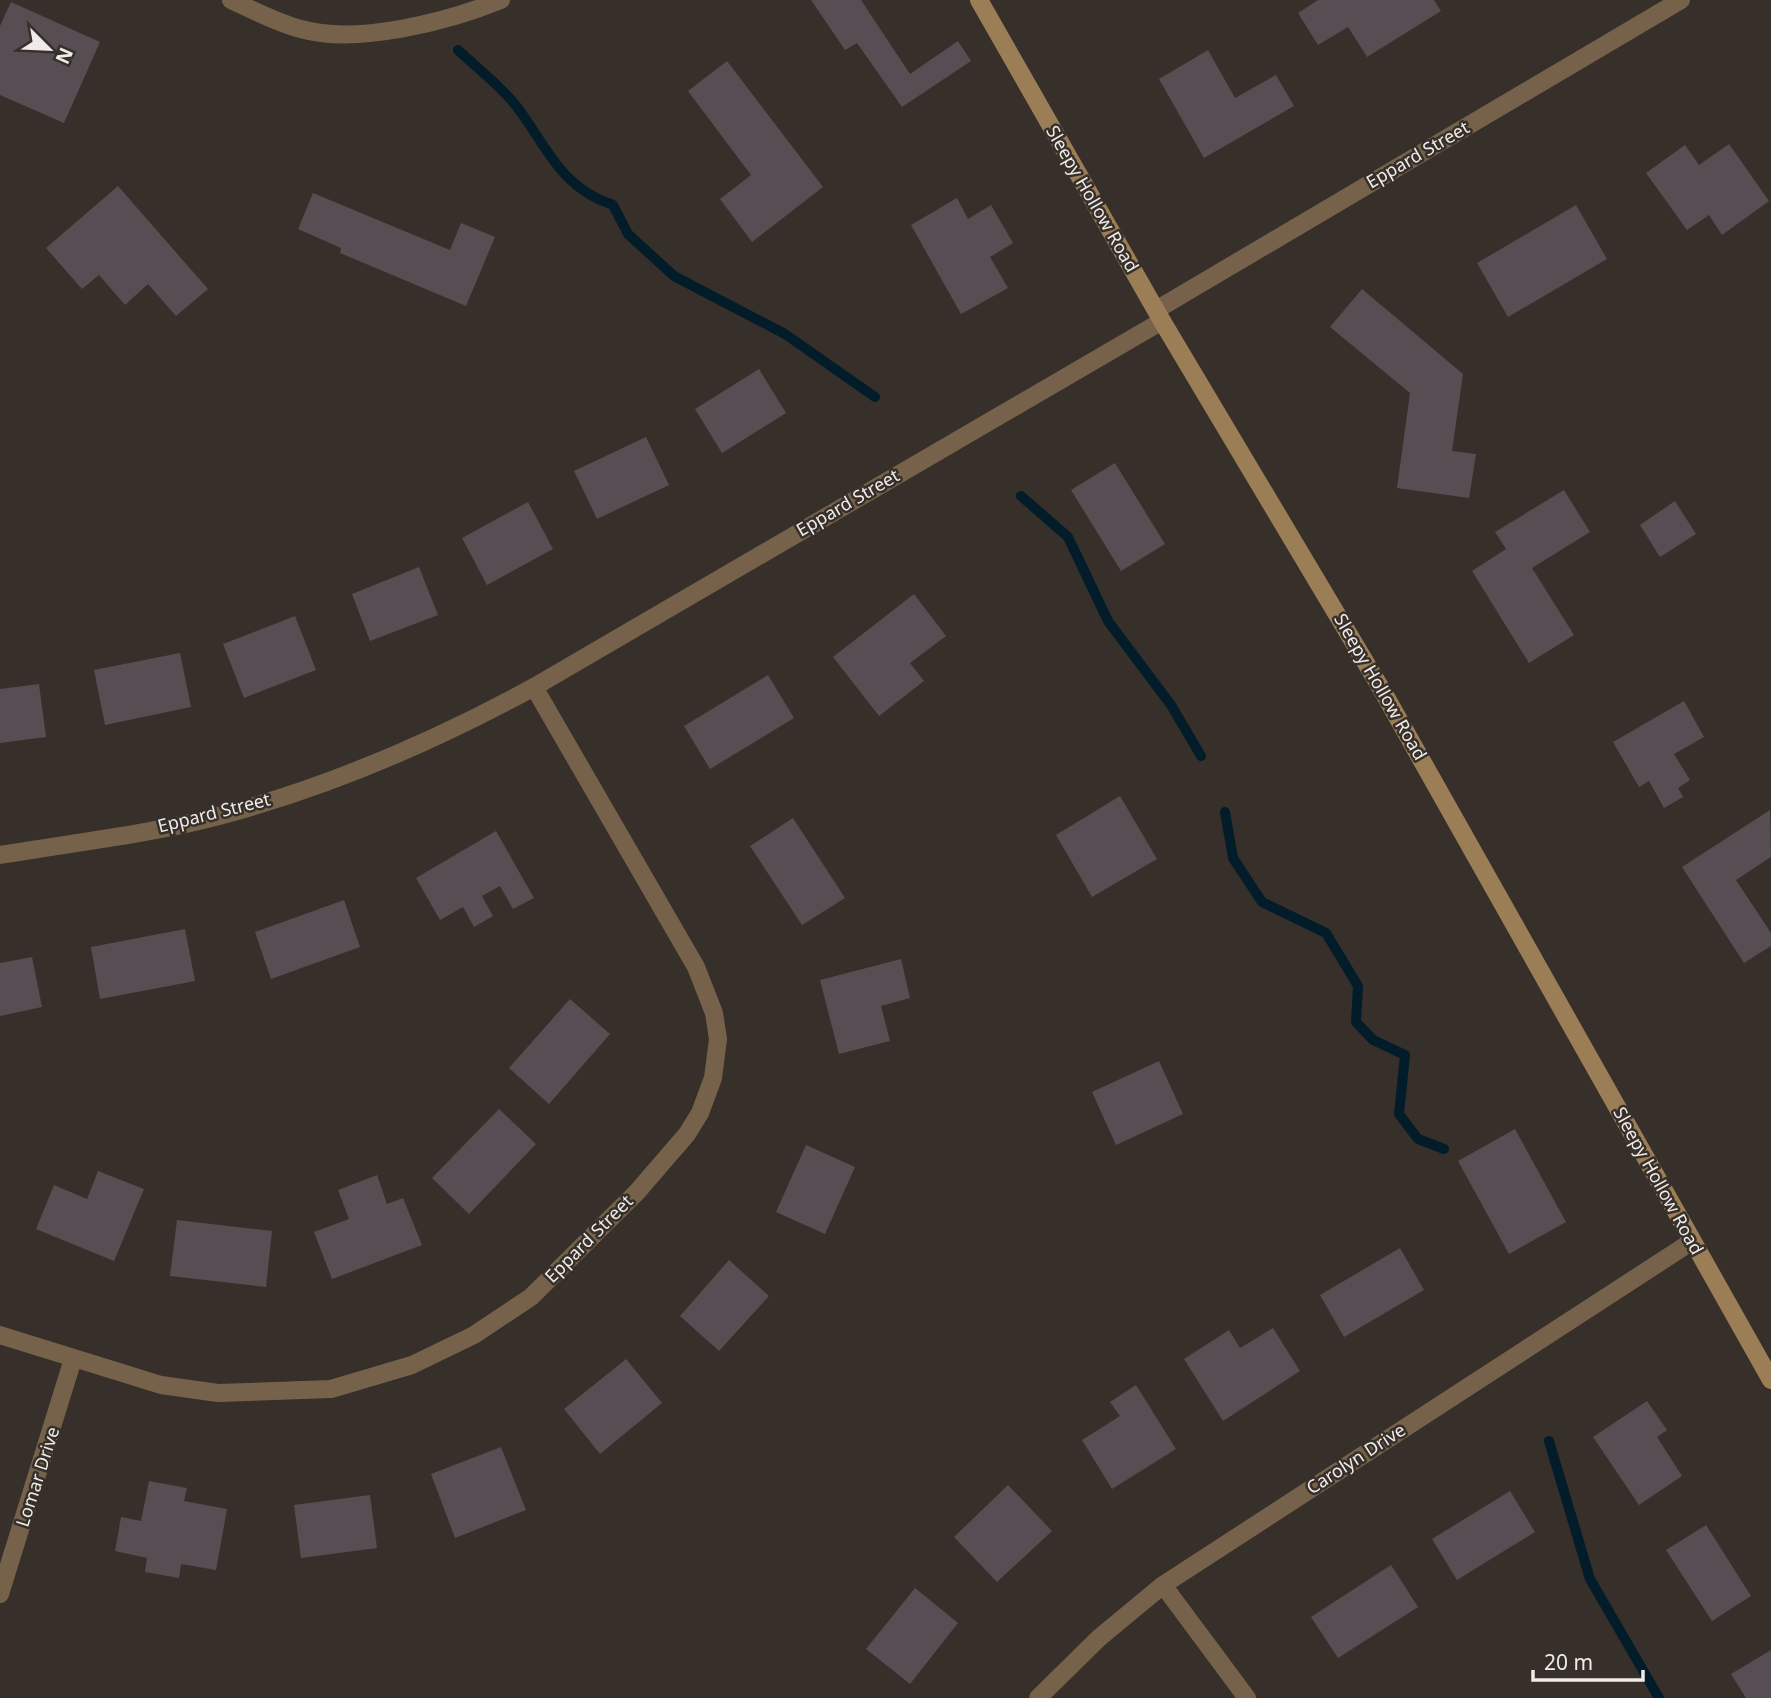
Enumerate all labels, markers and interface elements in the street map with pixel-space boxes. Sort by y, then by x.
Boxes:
north arrow [14,14,84,84]
text: N [50,44,80,68]
street label: Eppard Street [1362,115,1474,193]
street label: Sleepy Hollow Road [1041,121,1145,276]
street label: Eppard Street [792,463,904,541]
street label: Sleepy Hollow Road [1329,609,1433,764]
street label: Eppard Street [155,786,273,838]
street label: Sleepy Hollow Road [1608,1102,1709,1259]
street label: Eppard Street [539,1189,638,1288]
street label: Carolyn Drive [1301,1417,1410,1499]
street label: Lomar Drive [10,1424,65,1530]
scale bar [1533,1638,1643,1682]
text: 20 m [1544,1648,1593,1676]

